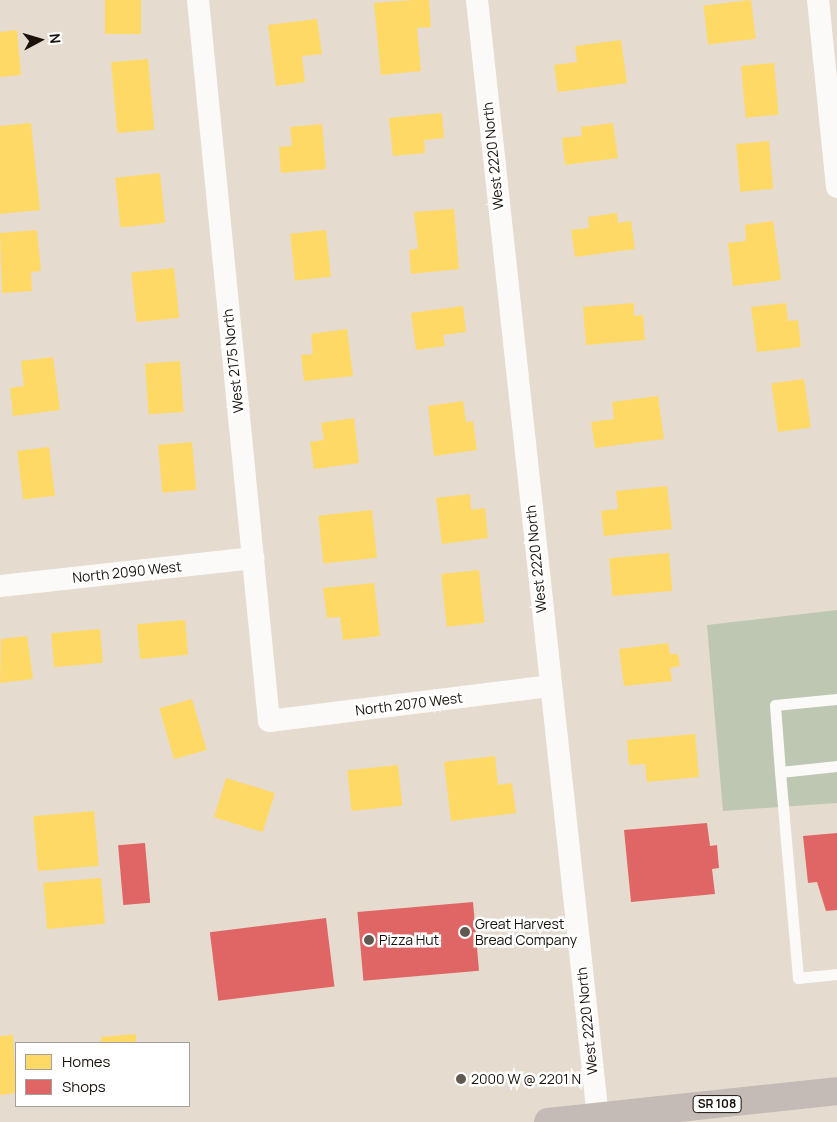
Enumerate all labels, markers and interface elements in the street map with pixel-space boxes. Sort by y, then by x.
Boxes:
north arrow [15,15,65,65]
text: N [45,32,65,44]
street label: West 2220 North [479,101,507,211]
street label: West 2175 North [219,308,247,414]
street label: West 2220 North [522,504,550,614]
street label: North 2090 West [72,558,182,586]
street label: North 2070 West [354,689,464,719]
place label: Great Harvest Bread Company [475,916,577,949]
marker: Great Harvest Bread Company [459,926,471,938]
place label: Pizza Hut [379,932,439,948]
marker: Pizza Hut [363,934,375,946]
street label: West 2220 North [573,966,601,1076]
legend [15,1042,190,1107]
text: Homes [62,1051,110,1072]
place label: 2000 W @ 2201 N [471,1071,581,1087]
marker: 2000 W @ 2201 N [455,1073,467,1085]
text: Shops [62,1076,106,1097]
road number: SR 108 [692,1094,742,1114]

